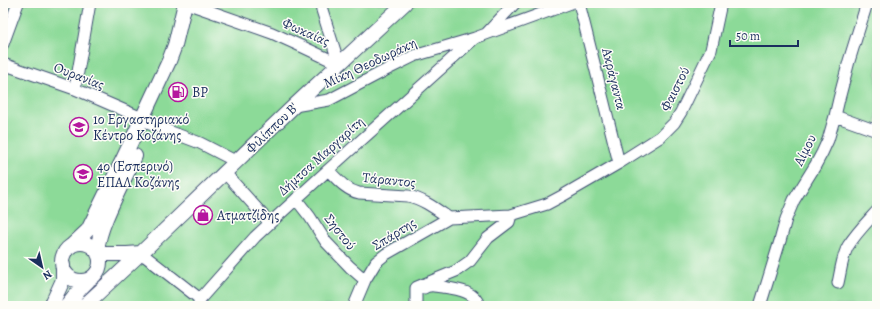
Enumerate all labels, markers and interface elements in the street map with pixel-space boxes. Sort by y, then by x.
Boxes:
street label: Φωκαίας [279,13,333,51]
scale bar [730,22,798,48]
text: 50 m [736,28,760,44]
street label: Μίκη Θεοδωράκη [320,33,420,93]
street label: Ακράγαντα [597,45,631,112]
street label: Ουρανίας [51,58,107,94]
street label: Φαιστού [656,63,694,115]
fuel station icon: BP [167,81,189,103]
place label: BP [192,83,208,102]
street label: Φιλίππου Β' [242,98,302,158]
place label: 1ο Εργαστηριακό Κέντρο Κοζάνης [93,110,190,145]
street label: Δήμτσα Μαργαρίτη [274,112,368,200]
school or university icon: 1ο Εργαστηριακό Κέντρο Κοζάνης [68,116,90,138]
street label: Αίμου [789,131,821,170]
place label: 4ο (Εσπερινό) ΕΠΑΛ Κοζάνης [97,157,180,192]
school or university icon: 4ο (Εσπερινό) ΕΠΑΛ Κοζάνης [72,163,94,185]
street label: Τάραντος [361,168,417,192]
shop icon: Ατματζίδης [192,204,214,226]
place label: Ατματζίδης [216,206,279,225]
street label: Σηστού [320,210,360,254]
street label: Σπάρτης [369,213,419,255]
north arrow [22,247,62,287]
text: N [40,266,55,283]

